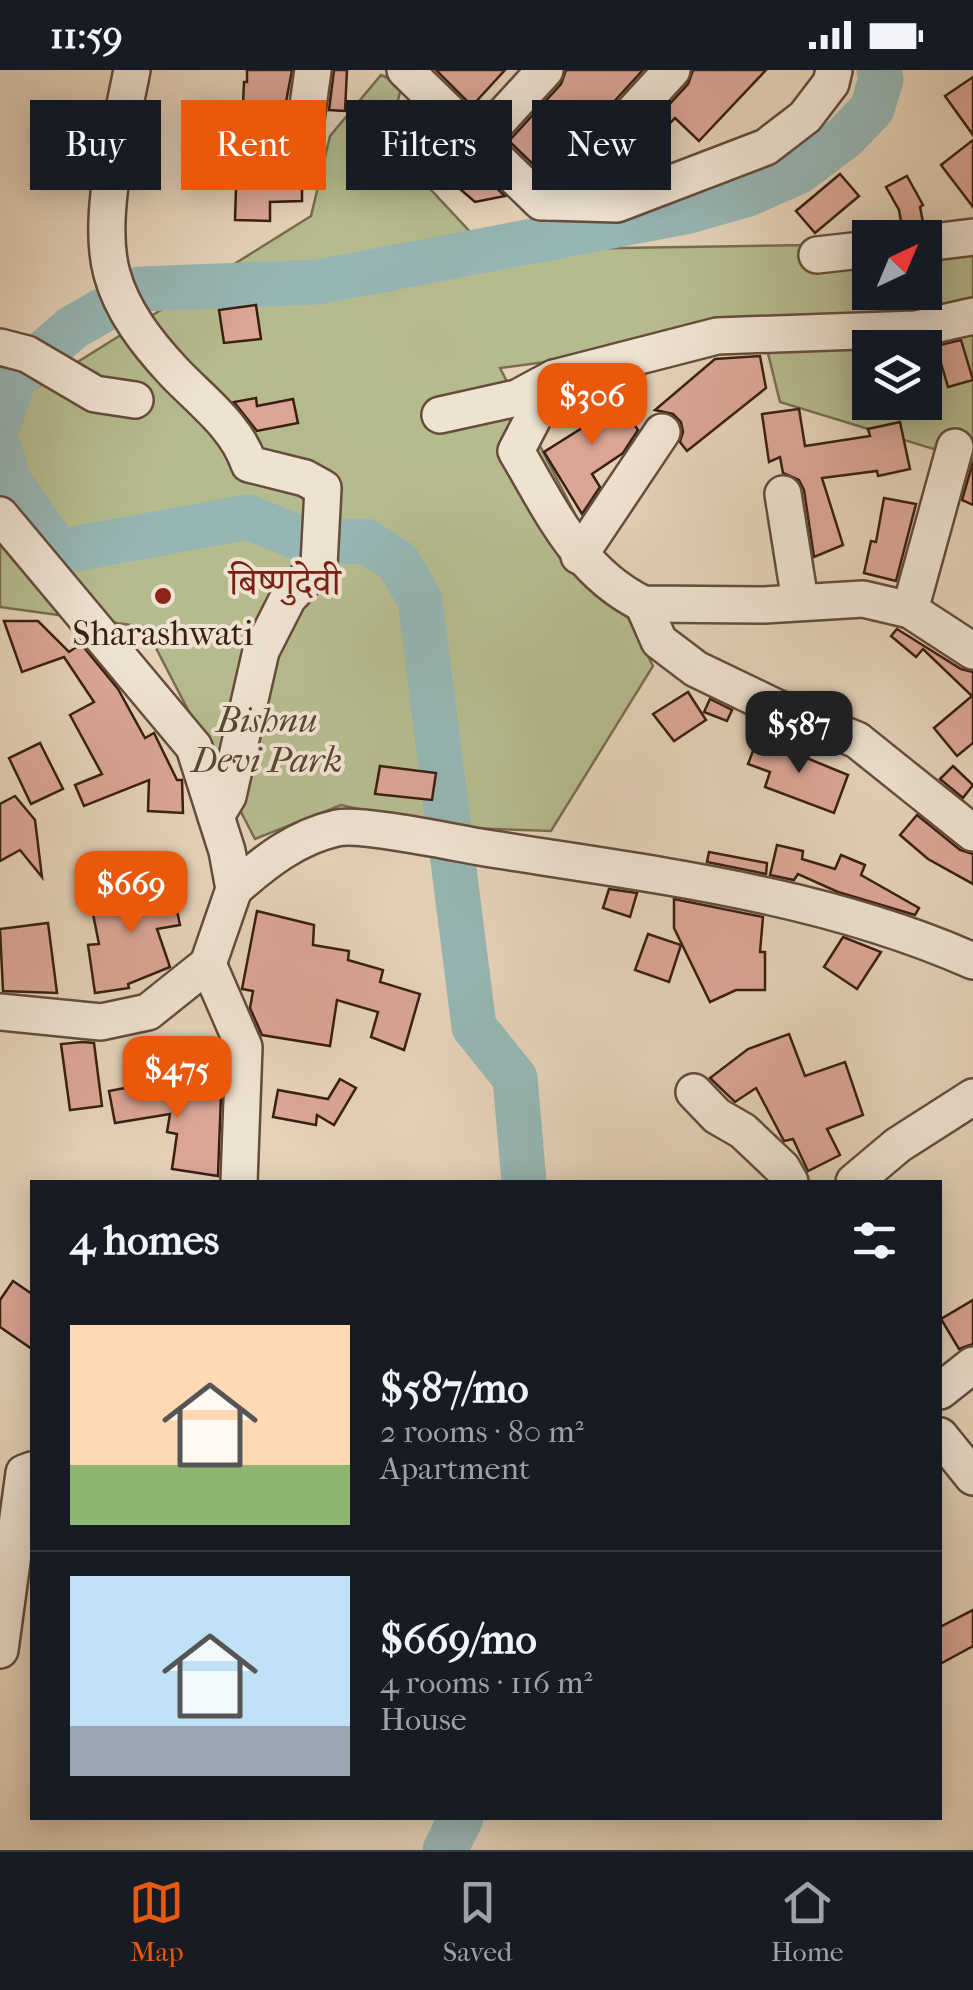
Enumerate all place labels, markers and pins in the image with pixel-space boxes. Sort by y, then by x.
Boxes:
pin: $306 [533,363,651,448]
marker: Sharashwati [152,585,174,607]
place label: Sharashwati [72,613,254,654]
pin: $587 [740,691,858,776]
pin: $669 [72,851,190,936]
pin: $475 [118,1036,236,1121]

